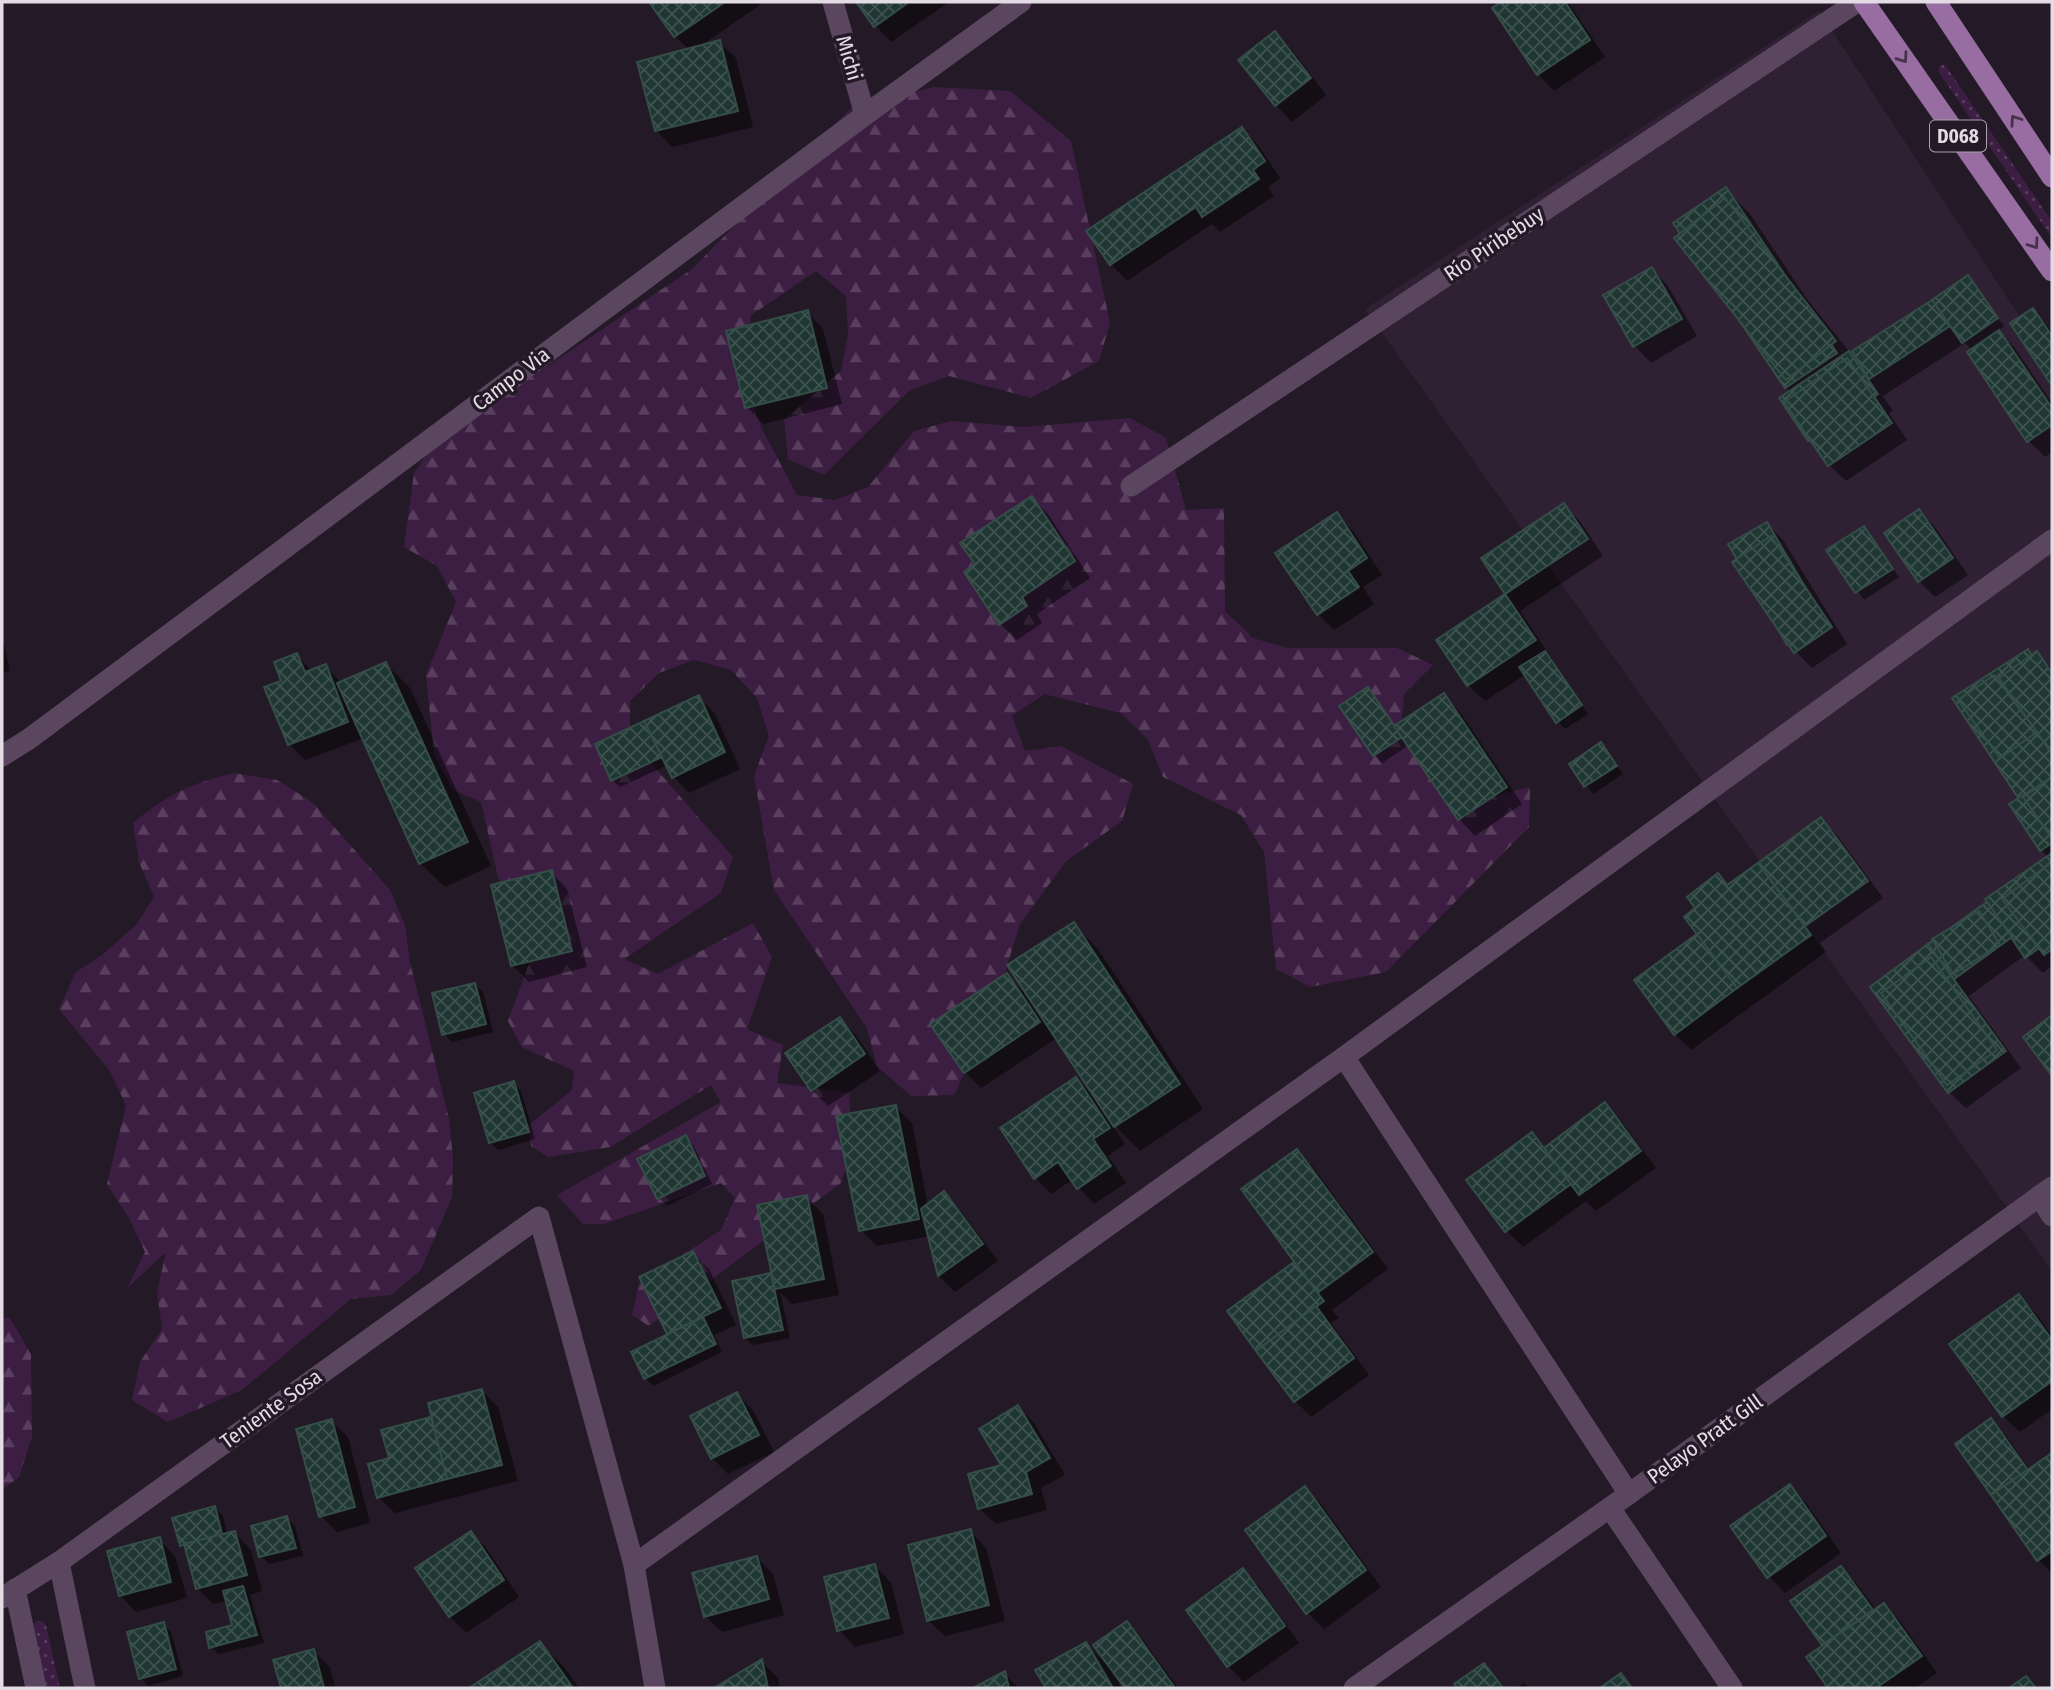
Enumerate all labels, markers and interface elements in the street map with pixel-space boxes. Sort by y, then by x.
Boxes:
street label: Michi [830,33,868,83]
one-way arrow [1895,50,1907,63]
one-way arrow [2010,115,2023,128]
road number: D068 [1930,120,1986,152]
street label: Río Piribebuy [1439,201,1549,287]
one-way arrow [2026,236,2038,249]
street label: Campo Via [467,341,555,417]
street label: Teniente Sosa [215,1363,327,1455]
street label: Pelayo Pratt Gill [1642,1388,1768,1489]

